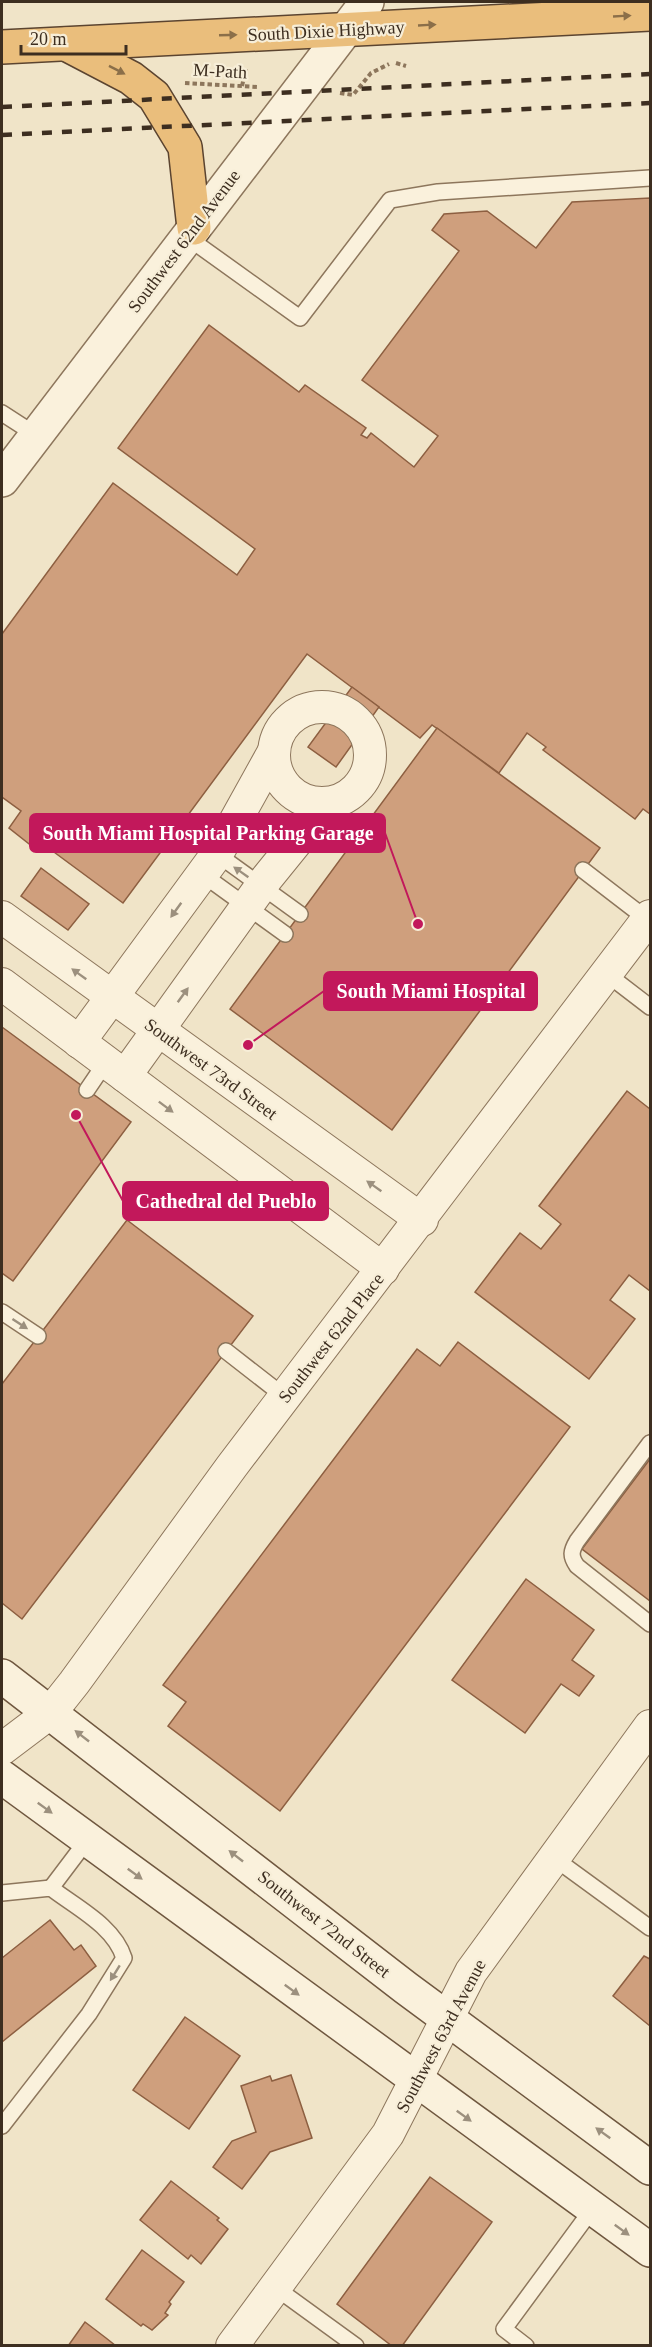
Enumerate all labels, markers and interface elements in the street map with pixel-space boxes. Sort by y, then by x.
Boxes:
one-way arrow [612,11,631,20]
street label: South Dixie Highway [247,17,405,45]
scale bar [21,18,126,56]
one-way arrow [418,21,437,30]
text: 20 m [30,29,67,49]
one-way arrow [219,31,238,40]
street label: M-Path [193,60,247,82]
one-way arrow [108,66,125,75]
street label: Southwest 62nd Avenue [124,166,244,316]
callout: South Miami Hospital Parking Garage [30,814,385,852]
text: South Miami Hospital Parking Garage [42,822,374,845]
one-way arrow [234,866,249,878]
one-way arrow [170,901,182,917]
one-way arrow [72,968,88,980]
callout: South Miami Hospital [324,972,537,1010]
text: South Miami Hospital [337,980,526,1003]
one-way arrow [177,987,189,1002]
street label: Southwest 73rd Street [141,1014,281,1124]
one-way arrow [158,1101,174,1113]
one-way arrow [367,1180,382,1192]
callout: Cathedral del Pueblo [123,1182,328,1220]
text: Cathedral del Pueblo [135,1190,317,1212]
street label: Southwest 62nd Place [274,1269,388,1407]
one-way arrow [12,1318,28,1329]
one-way arrow [74,1730,90,1742]
one-way arrow [36,1802,52,1814]
one-way arrow [228,1850,243,1862]
street label: Southwest 72nd Street [254,1866,394,1982]
one-way arrow [127,1868,143,1880]
street label: Southwest 63rd Avenue [392,1956,490,2116]
one-way arrow [109,1965,120,1981]
one-way arrow [284,1983,300,1996]
one-way arrow [456,2110,472,2122]
one-way arrow [596,2127,612,2139]
one-way arrow [614,2224,630,2236]

